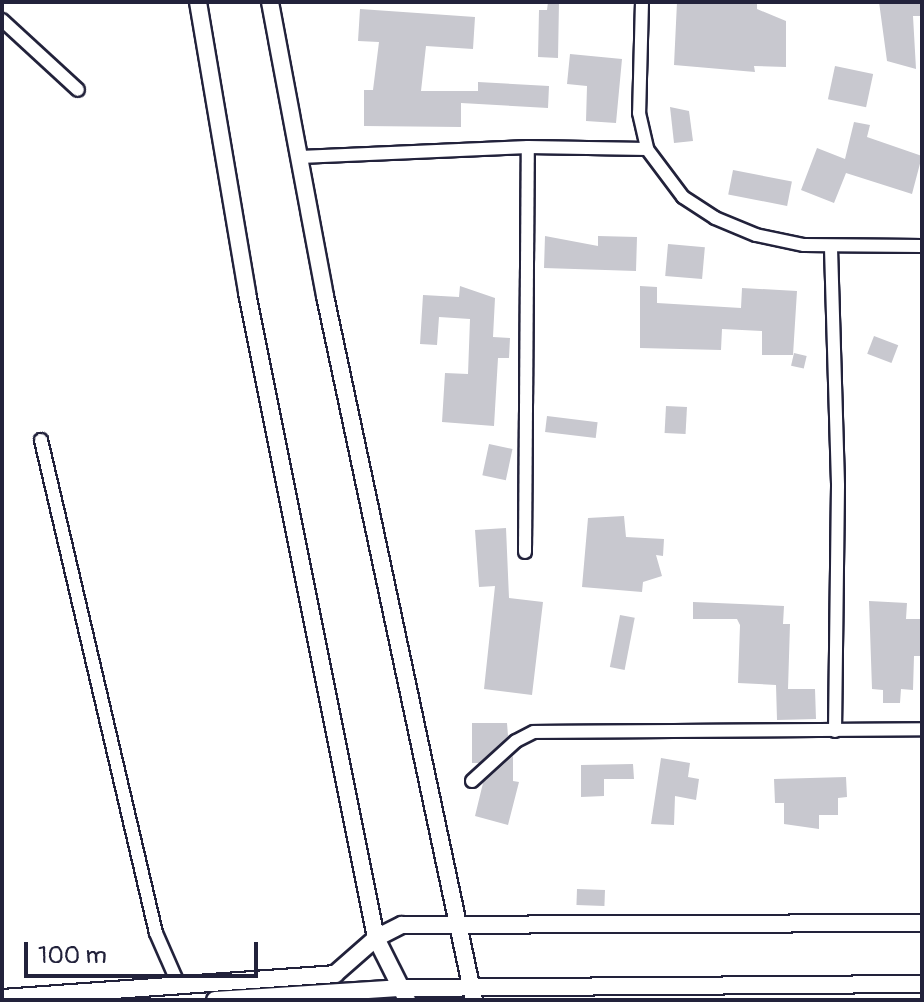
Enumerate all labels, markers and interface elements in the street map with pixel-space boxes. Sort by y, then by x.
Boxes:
scale bar [28,926,262,976]
text: 100 m [38,941,107,970]

